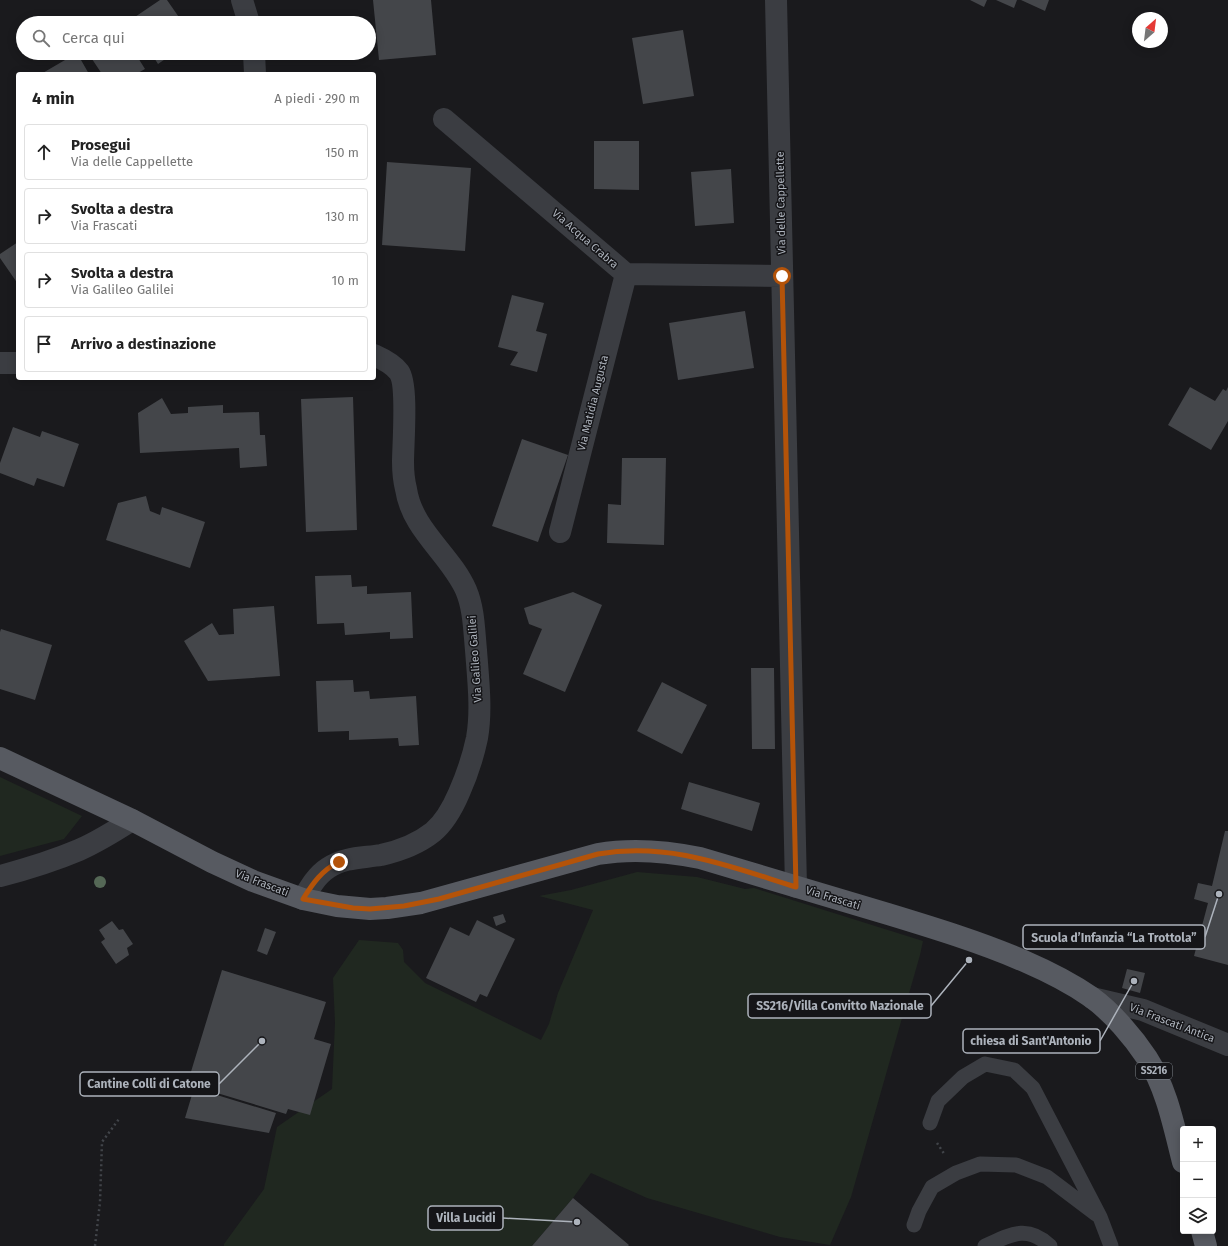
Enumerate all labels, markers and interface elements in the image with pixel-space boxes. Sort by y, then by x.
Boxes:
north arrow [1132,12,1168,48]
search box [16,16,376,60]
icon: search [30,27,52,49]
text: Cerca qui [62,29,125,47]
text: 4 min [32,88,75,109]
text: A piedi · 290 m [274,91,360,106]
text: Prosegui [71,136,130,154]
icon: ahead [33,141,55,163]
text: 150 m [325,145,359,160]
street label: Via delle Cappellette [774,151,788,255]
text: Via delle Cappellette [71,154,193,169]
text: Svolta a destra [71,200,173,218]
icon: right [33,205,55,227]
street label: Via Acqua Crabra [549,207,621,271]
text: 130 m [325,209,359,224]
text: Via Frascati [71,218,137,233]
text: Svolta a destra [71,264,173,282]
route start [773,267,791,285]
icon: right [33,269,55,291]
text: 10 m [332,273,359,288]
text: Via Galileo Galilei [71,282,174,297]
icon: arrive [33,333,55,355]
text: Arrivo a destinazione [71,335,216,353]
street label: Via Matidia Augusta [575,354,611,452]
street label: Via Galileo Galilei [465,615,485,703]
route end [330,853,348,871]
street label: Via Frascati [233,867,291,899]
street label: Via Frascati [804,884,862,912]
callout: Scuola d’Infanzia “La Trottola” [1023,925,1205,949]
text: Scuola d’Infanzia “La Trottola” [1031,931,1197,945]
callout: SS216/Villa Convitto Nazionale [748,994,931,1018]
text: SS216/Villa Convitto Nazionale [756,999,924,1013]
street label: Via Frascati Antica [1128,1001,1216,1045]
callout: chiesa di Sant'Antonio [963,1029,1100,1053]
text: chiesa di Sant'Antonio [970,1034,1092,1048]
road number: SS216 [1136,1063,1172,1079]
callout: Cantine Colli di Catone [80,1072,219,1096]
text: Cantine Colli di Catone [87,1077,211,1091]
map controls [1180,1126,1216,1234]
button: + [1180,1126,1216,1162]
button: − [1180,1162,1216,1198]
button: layers [1180,1198,1216,1234]
callout: Villa Lucidi [428,1206,503,1230]
text: Villa Lucidi [435,1211,496,1225]

